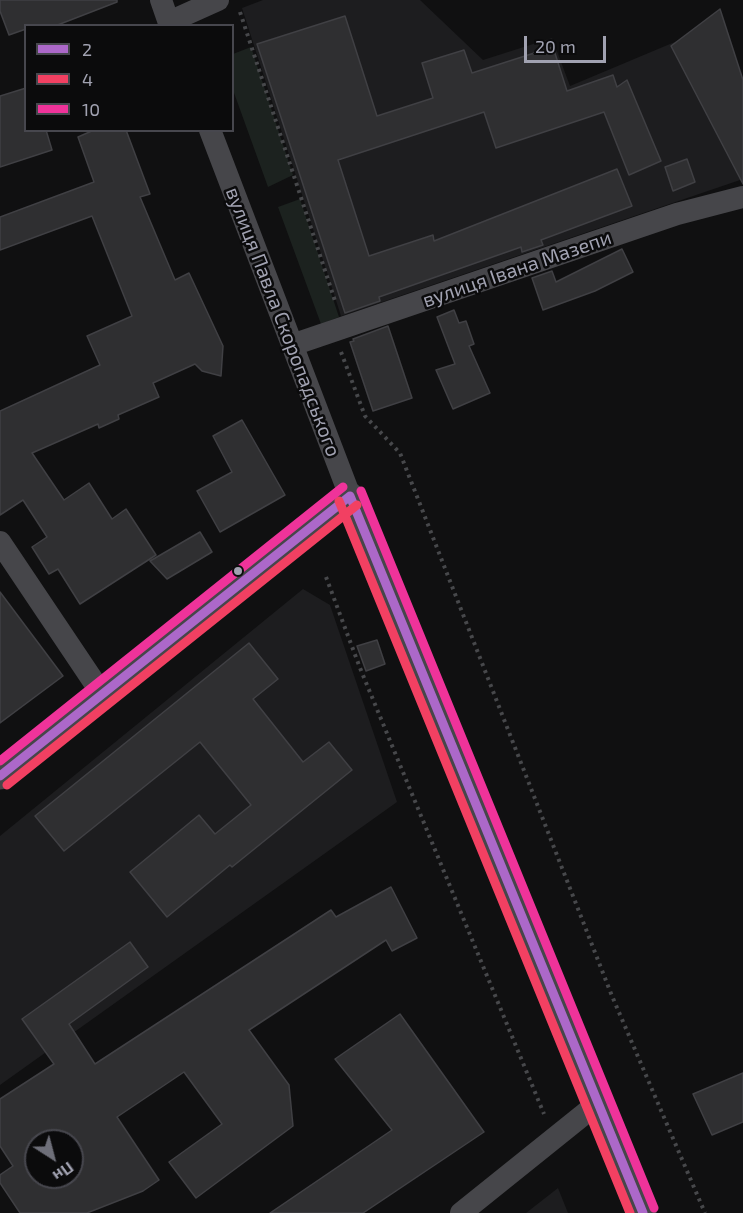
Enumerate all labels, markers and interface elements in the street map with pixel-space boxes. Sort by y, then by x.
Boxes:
legend [24,24,234,132]
scale bar [527,24,610,62]
text: 20 m [535,35,576,57]
text: 2 [82,38,92,60]
text: 4 [82,68,93,90]
text: 10 [82,98,100,120]
street label: вулиця Павла Скоропадського [220,184,346,460]
street label: вулиця Івана Мазепи [419,225,615,313]
unlabelled marker [232,565,244,577]
north arrow [24,1129,84,1189]
text: Пн [50,1159,78,1186]

